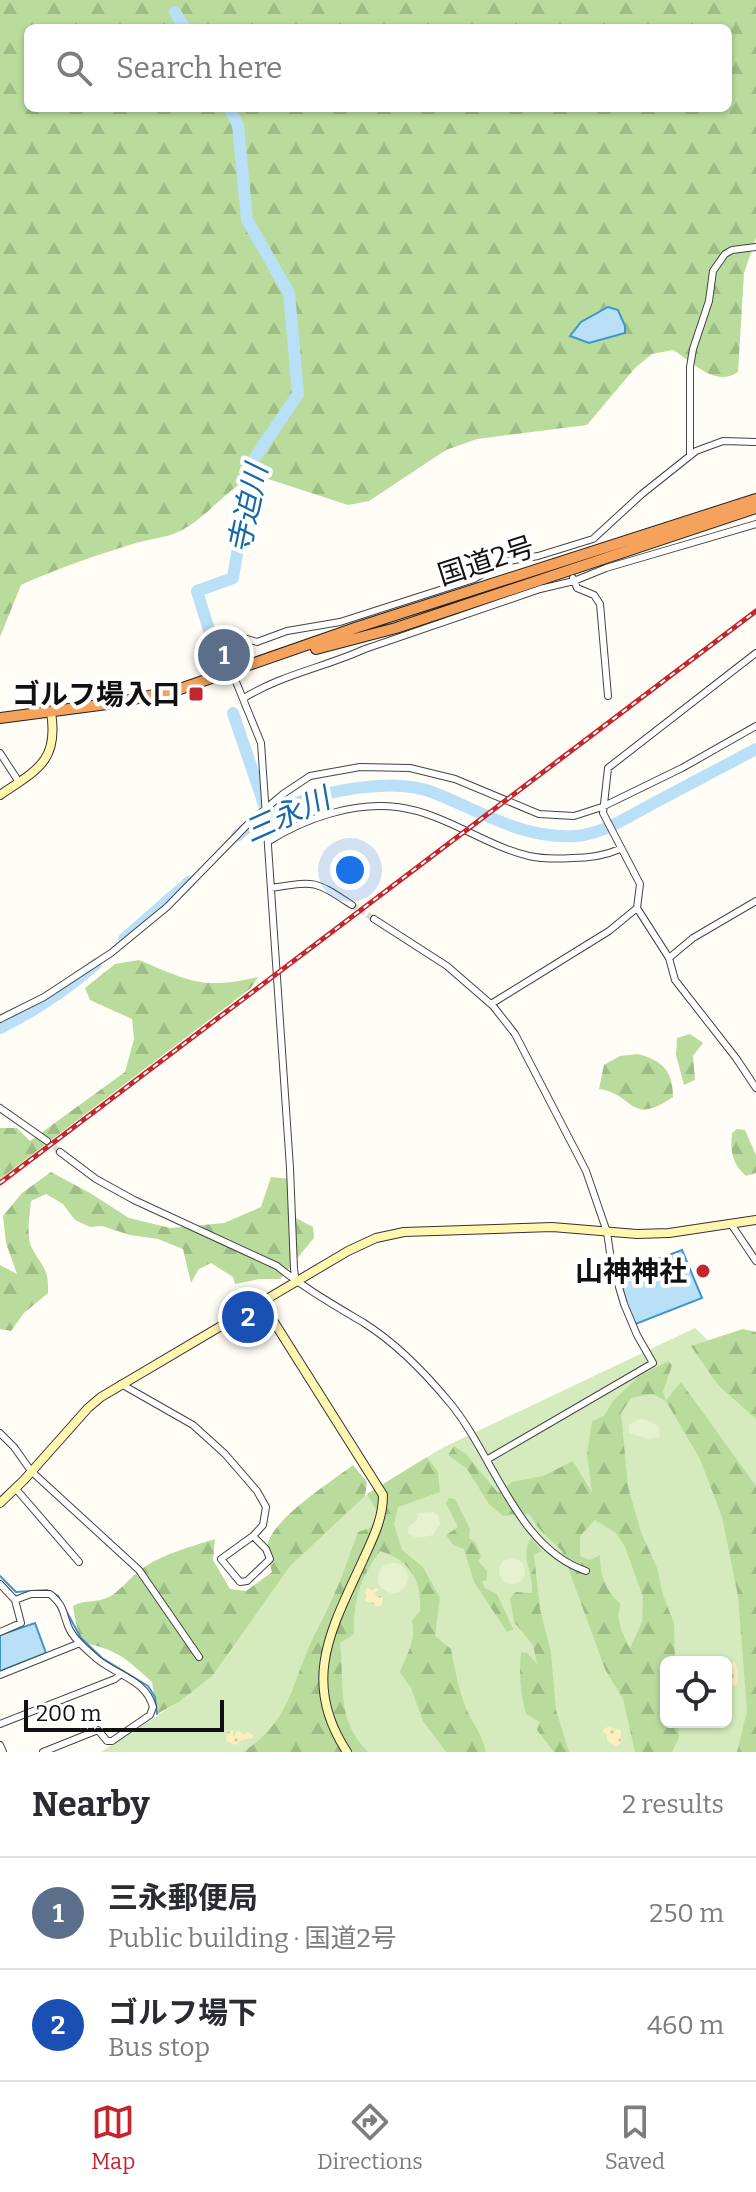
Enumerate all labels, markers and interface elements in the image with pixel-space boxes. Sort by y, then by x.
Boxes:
search box [24,24,732,112]
icon: search [52,46,96,90]
text: Search here [116,50,283,86]
water label: 寺迫川 [221,458,276,557]
street label: 国道2号 [434,530,538,592]
pin: 1 [198,625,250,685]
place label: ゴルフ場入口 [12,678,180,711]
marker: ゴルフ場入口 [187,685,205,703]
water label: 三永川 [239,779,338,850]
your location [330,850,370,890]
place label: 山神神社 [575,1255,687,1288]
marker: 山神神社 [694,1262,712,1280]
pin: 2 [222,1287,274,1347]
map controls [660,1656,732,1728]
button: locate [660,1656,732,1728]
scale bar [24,1696,224,1732]
text: 200 m [36,1700,102,1727]
text: Nearby [32,1784,150,1825]
text: 2 results [622,1789,724,1820]
text: 三永郵便局 [108,1880,258,1916]
text: 1 [52,1898,64,1929]
text: 250 m [649,1898,724,1929]
text: Public building · 国道2号 [108,1923,397,1954]
text: ゴルフ場下 [108,1995,258,2031]
text: 2 [51,2010,65,2041]
text: 460 m [647,2010,724,2041]
text: Bus stop [108,2032,210,2063]
tab: Map [91,2100,135,2175]
tab: Directions [317,2100,423,2175]
tab: Saved [605,2100,665,2175]

